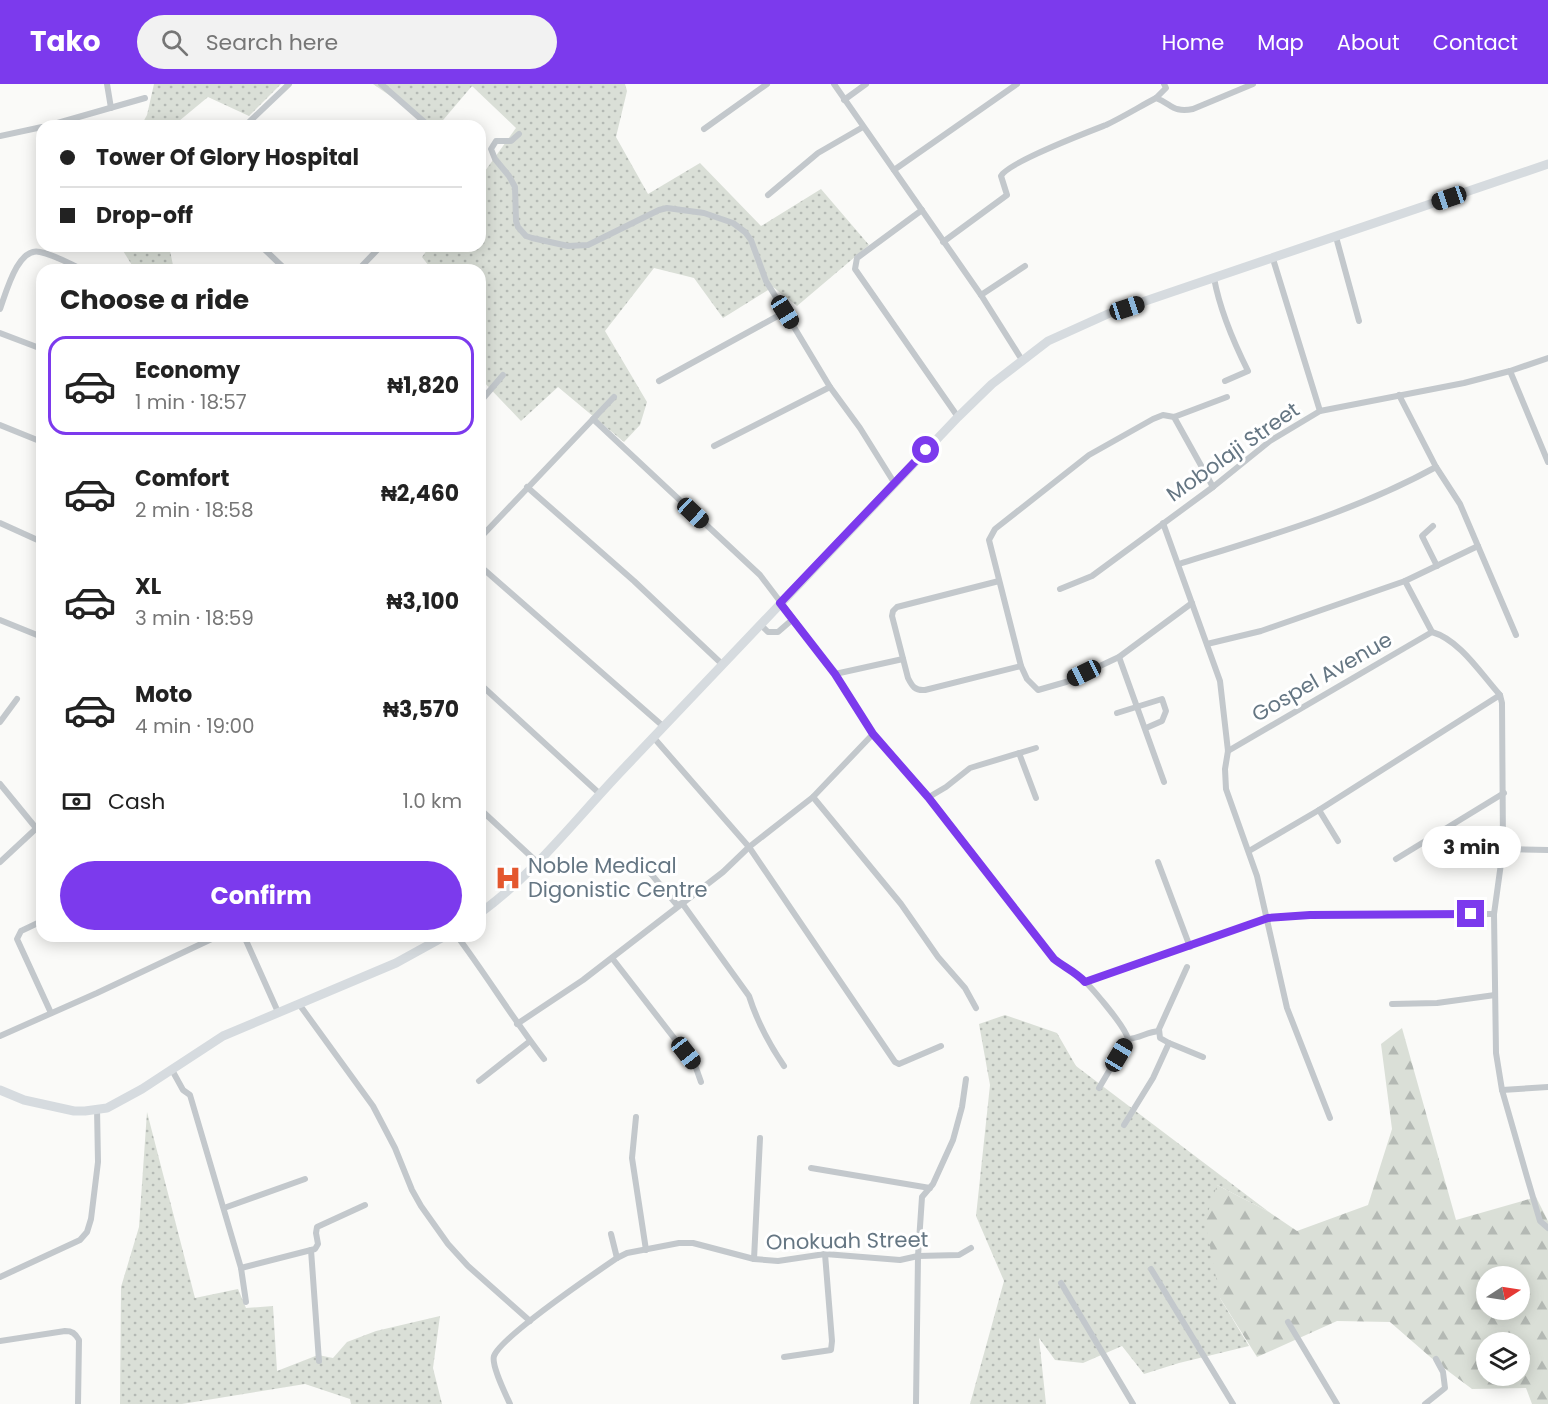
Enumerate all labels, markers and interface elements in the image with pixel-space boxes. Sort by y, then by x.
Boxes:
search box [137,15,557,69]
text: Tako [30,22,101,61]
icon: search [158,26,191,59]
text: Search here [206,27,338,58]
text: Home [1162,28,1224,57]
text: Map [1257,28,1304,57]
text: About [1337,28,1400,57]
text: Contact [1433,28,1518,57]
text: Tower Of Glory Hospital [96,142,359,173]
car [1429,184,1469,212]
text: Drop-off [96,200,193,231]
text: Choose a ride [60,281,249,318]
car [768,292,802,332]
car [1107,294,1147,322]
text: Economy [135,355,240,386]
icon: car [63,359,117,413]
text: ₦1,820 [387,370,459,401]
text: 1 min · 18:57 [135,388,247,416]
street label: Mobolaji Street [1161,395,1305,508]
route start [912,436,939,463]
text: Comfort [135,463,229,494]
icon: car [63,467,117,521]
text: ₦2,460 [381,478,459,509]
car [674,494,712,532]
text: 2 min · 18:58 [135,496,254,524]
text: XL [135,571,161,602]
icon: car [63,575,117,629]
text: ₦3,100 [387,586,459,617]
text: 3 min · 18:59 [135,604,254,632]
street label: Gospel Avenue [1246,625,1397,729]
car [1064,657,1104,689]
text: Moto [135,679,192,710]
icon: car [63,683,117,737]
text: ₦3,570 [383,694,459,725]
text: 4 min · 19:00 [135,712,255,740]
icon: cash [60,785,93,818]
text: Cash [108,786,165,817]
text: 1.0 km [403,787,462,815]
callout: 3 min [1422,827,1520,869]
text: 3 min [1443,833,1500,861]
place label: Noble Medical Digonistic Centre [528,851,708,904]
button: Confirm [60,861,462,930]
hospital icon: Noble Medical Digonistic Centre [493,863,523,893]
route end [1457,900,1484,927]
car [668,1033,704,1073]
car [1102,1035,1136,1075]
street label: Onokuah Street [766,1225,928,1256]
north arrow [1476,1266,1530,1320]
map controls [1476,1266,1530,1386]
button: layers [1476,1332,1530,1386]

